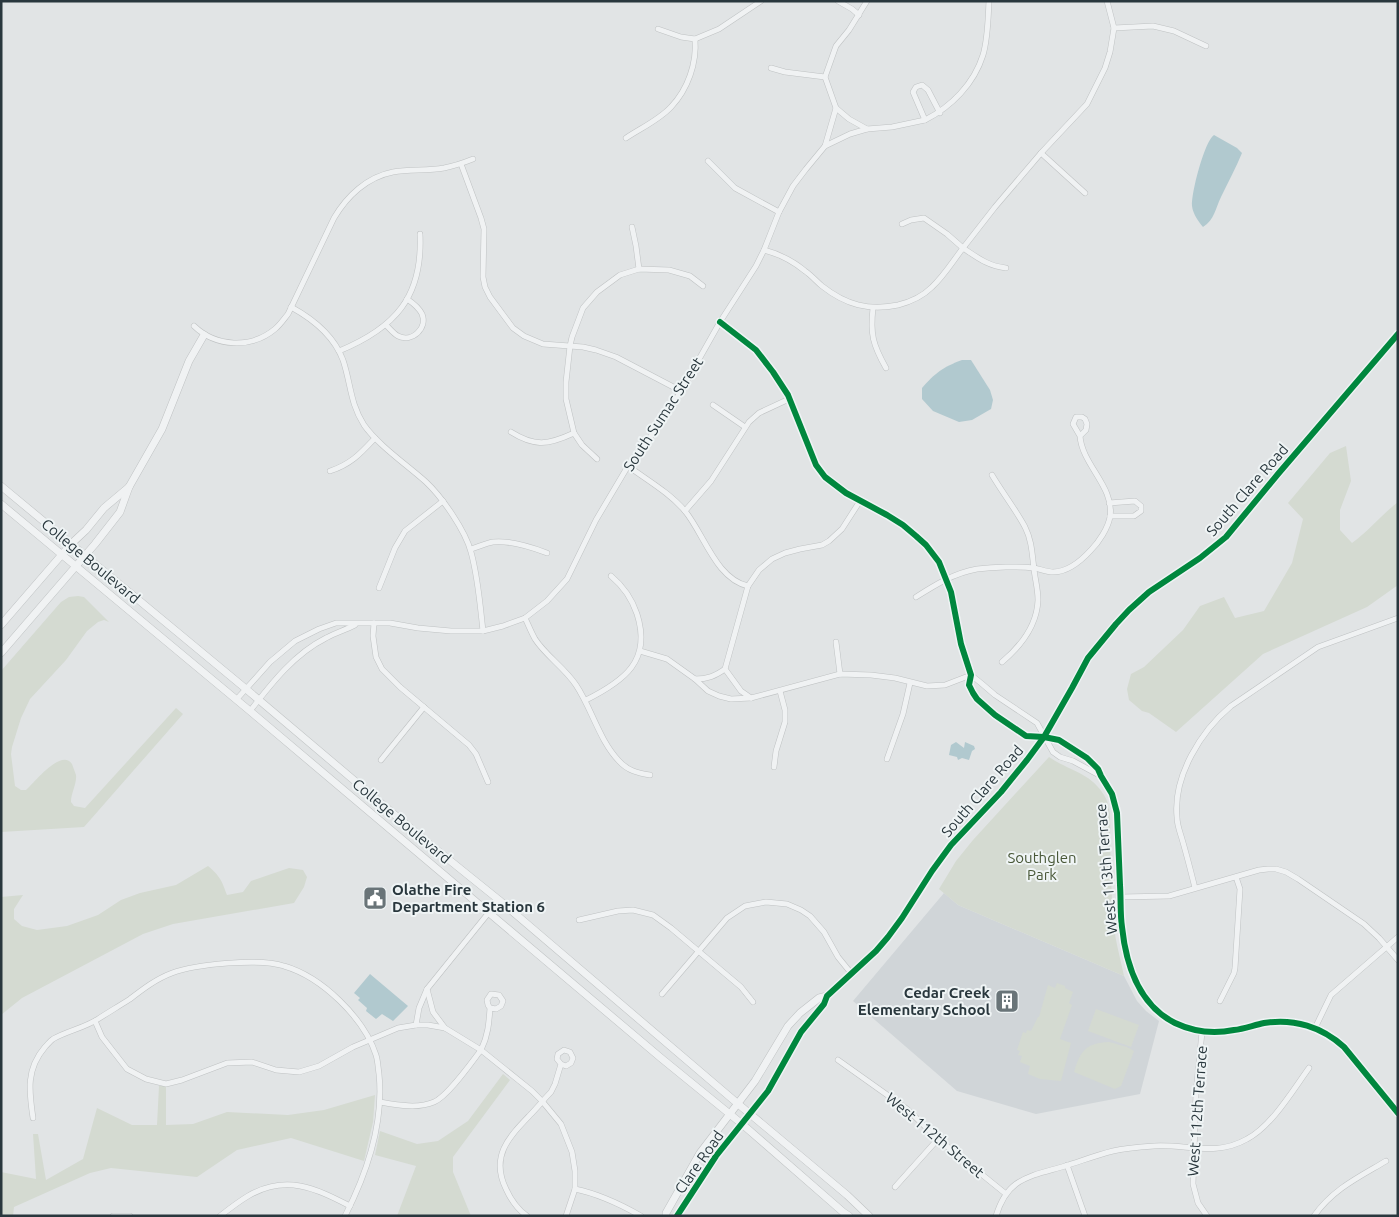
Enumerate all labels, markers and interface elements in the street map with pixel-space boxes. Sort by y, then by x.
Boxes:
street label: South Sumac Street [620,354,706,474]
street label: South Clare Road [1203,441,1291,539]
street label: College Boulevard [38,515,144,607]
street label: South Clare Road [938,742,1026,840]
street label: College Boulevard [349,775,455,867]
street label: West 113th Terrace [1092,803,1120,935]
park label: Southglen Park [1007,849,1077,883]
place label: Olathe Fire Department Station 6 [392,881,545,915]
public building icon: Olathe Fire Department Station 6 [362,885,388,911]
place label: Cedar Creek Elementary School [858,984,991,1018]
building icon: Cedar Creek Elementary School [994,988,1020,1014]
street label: West 112th Terrace [1184,1045,1210,1177]
street label: West 112th Street [882,1089,988,1181]
street label: Clare Road [671,1127,727,1197]

